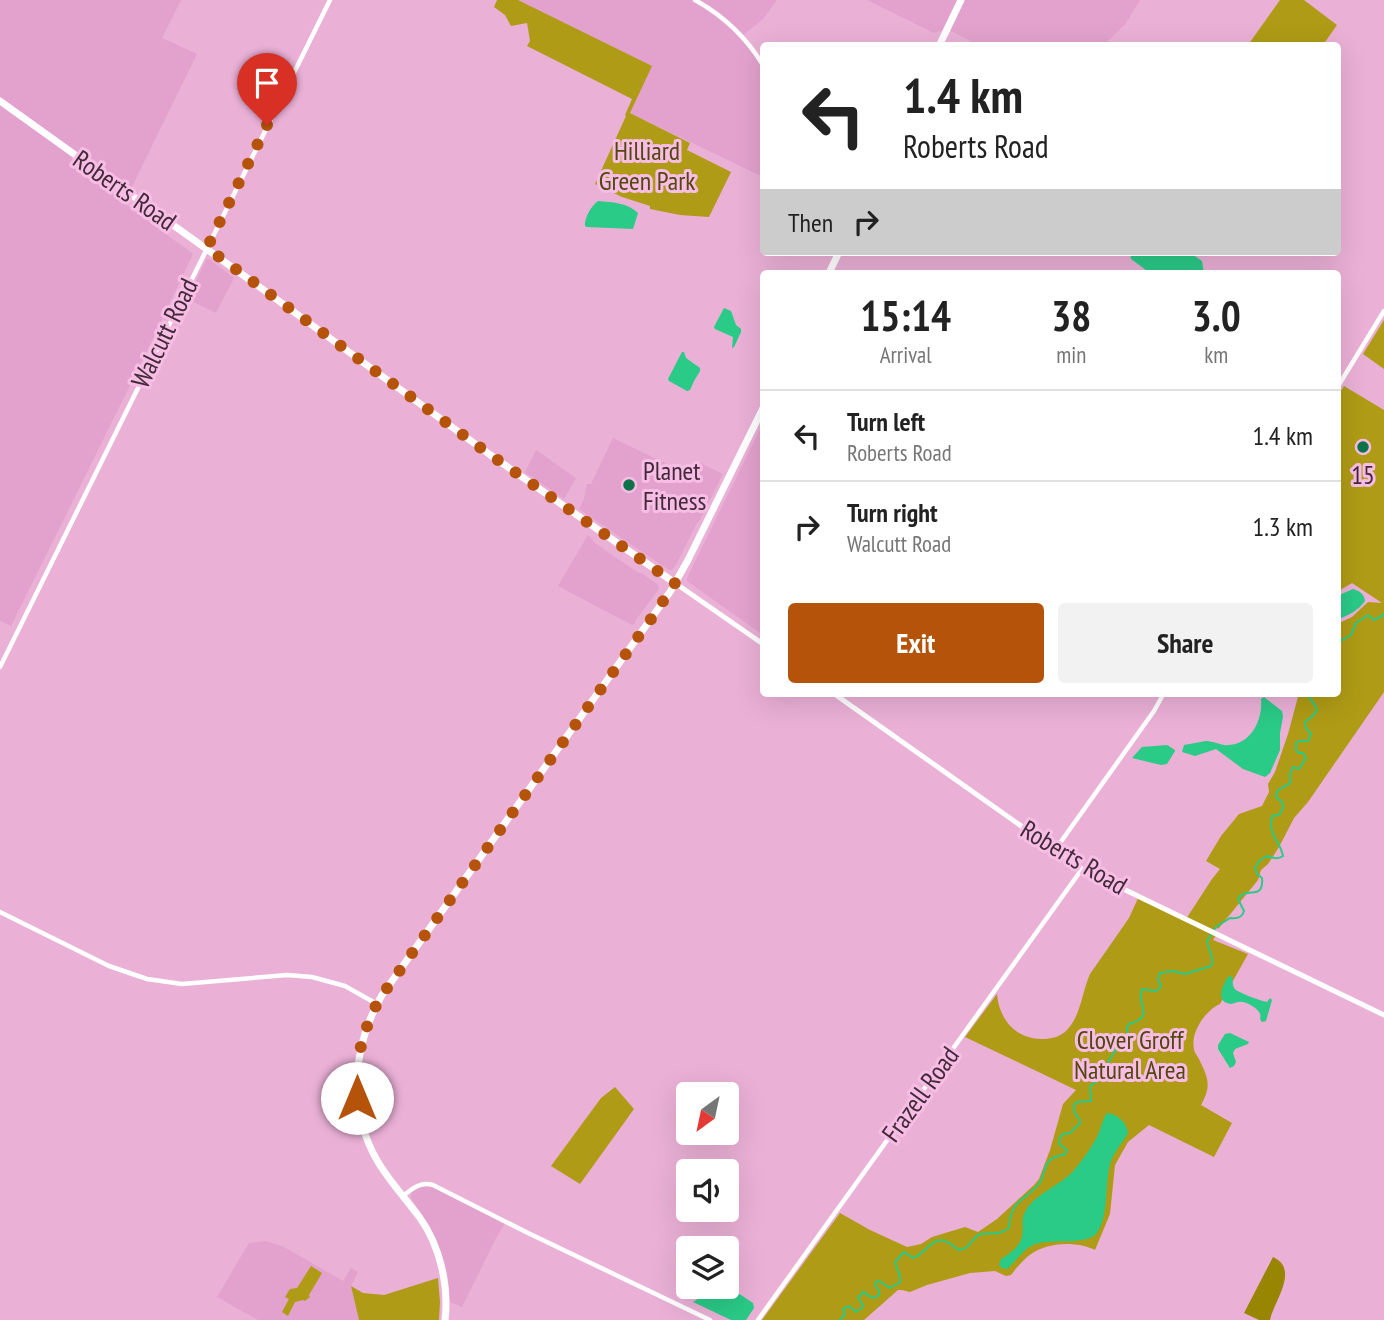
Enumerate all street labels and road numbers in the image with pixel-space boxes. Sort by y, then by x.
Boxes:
street label: Roberts Road [67,143,183,237]
street label: Walcutt Road [123,273,205,393]
street label: Roberts Road [1015,812,1133,902]
street label: Frazell Road [874,1040,966,1148]

